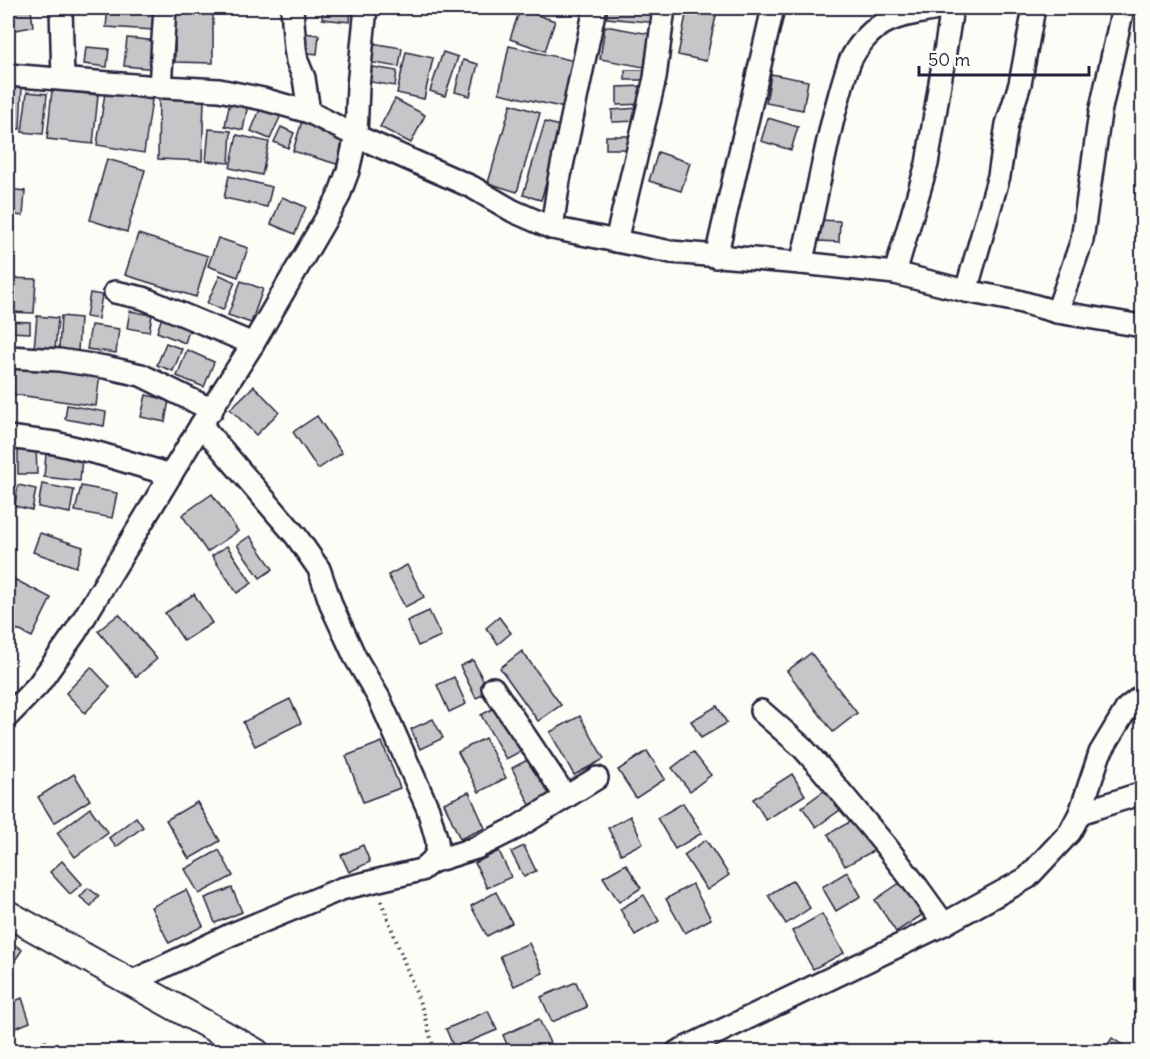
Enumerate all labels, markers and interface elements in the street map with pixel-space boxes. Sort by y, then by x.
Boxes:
scale bar [919,39,1088,77]
text: 50 m [928,48,970,71]

